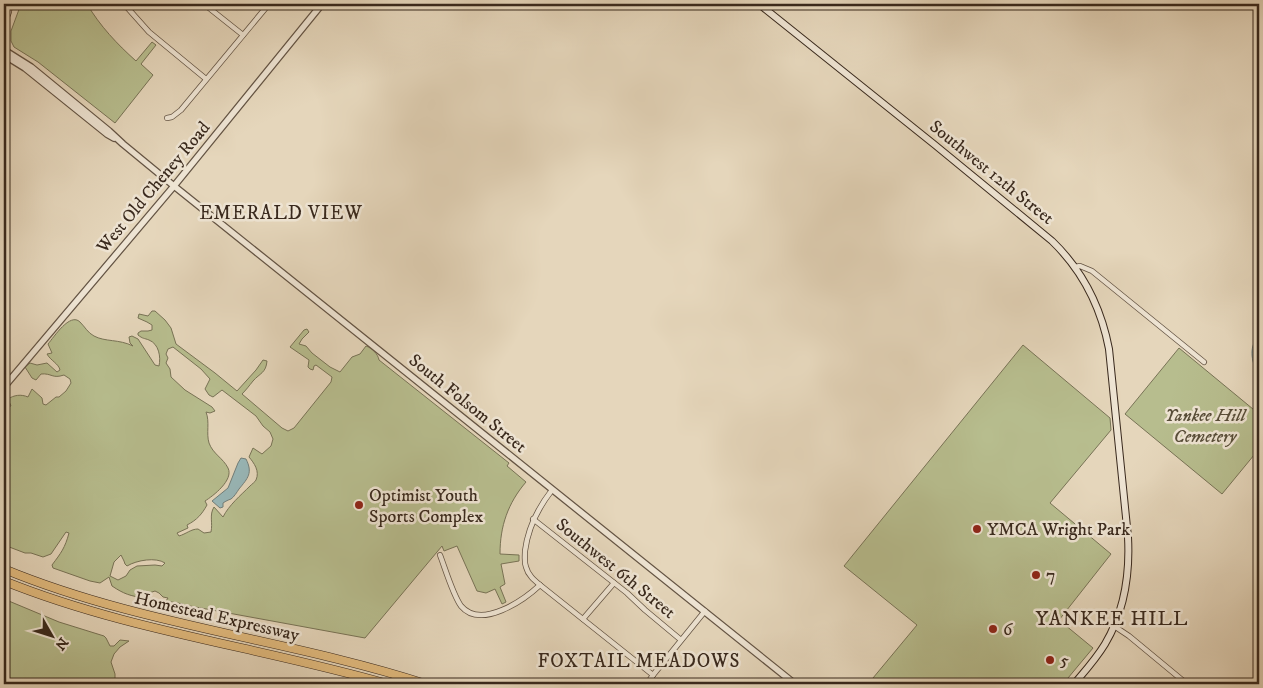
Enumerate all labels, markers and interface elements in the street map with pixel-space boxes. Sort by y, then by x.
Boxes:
street label: Southwest 12th Street [925,116,1058,230]
street label: West Old Cheney Road [92,117,215,259]
district label: EMERALD VIEW [199,202,363,225]
street label: South Folsom Street [404,350,531,458]
park label: Yankee Hill Cemetery [1165,405,1248,448]
place label: Optimist Youth Sports Complex [369,485,483,528]
marker: Optimist Youth Sports Complex [353,499,365,511]
street label: Southwest 6th Street [551,514,680,624]
place label: YMCA Wright Park [987,519,1130,541]
marker: YMCA Wright Park [971,523,983,535]
place label: 7 [1046,565,1055,587]
marker: 7 [1030,569,1042,581]
street label: Homestead Expressway [132,587,302,647]
district label: YANKEE HILL [1036,607,1188,632]
north arrow [28,610,78,660]
place label: 6 [1003,619,1013,641]
marker: 6 [987,623,999,635]
text: N [50,633,72,654]
district label: FOXTAIL MEADOWS [538,650,740,673]
place label: 5 [1060,650,1069,672]
marker: 5 [1044,654,1056,666]

